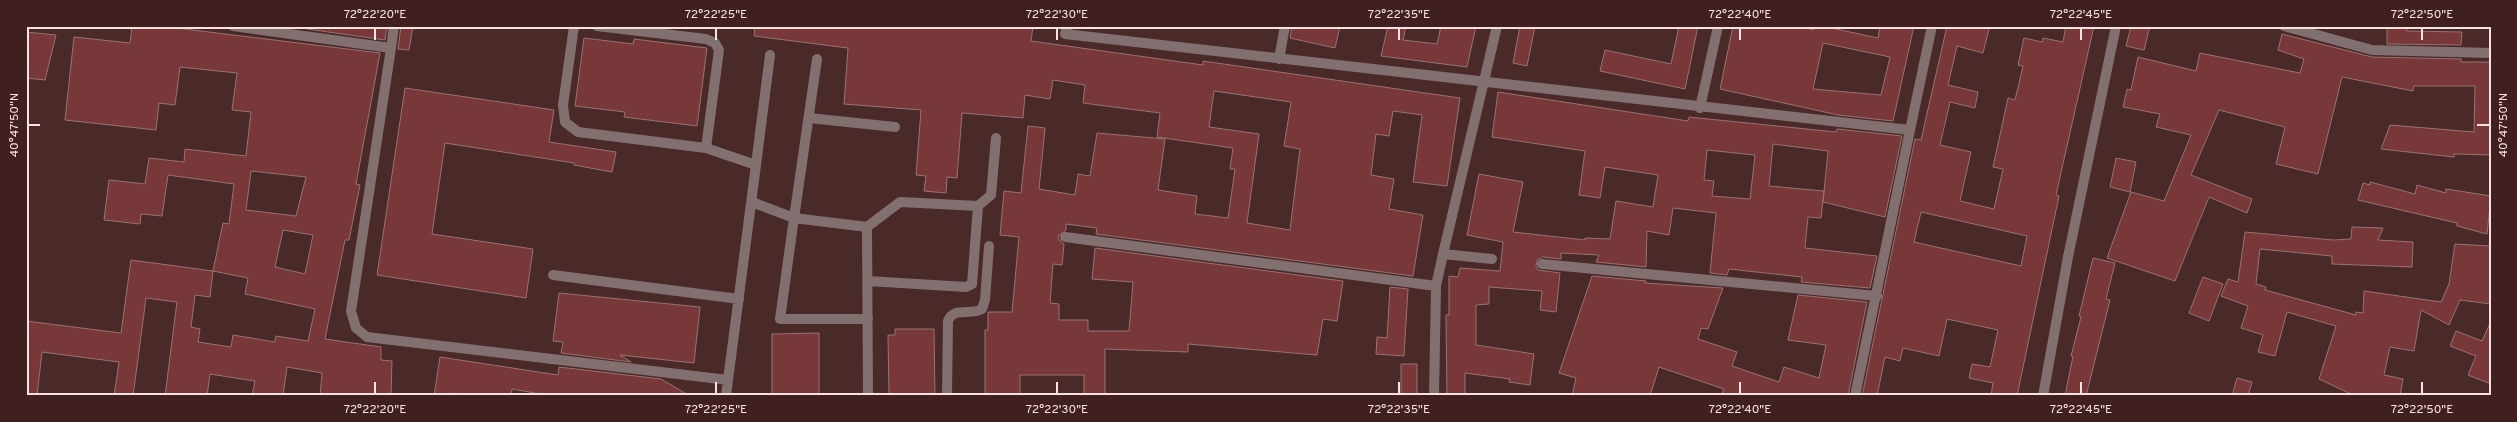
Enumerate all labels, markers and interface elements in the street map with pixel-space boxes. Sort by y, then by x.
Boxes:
text: 72°22'20"E [344,7,406,23]
text: 72°22'25"E [685,7,747,23]
text: 72°22'30"E [1026,7,1088,23]
text: 72°22'35"E [1368,7,1430,23]
text: 72°22'40"E [1709,7,1771,23]
text: 72°22'45"E [2050,7,2112,23]
text: 72°22'50"E [2391,7,2453,23]
text: 40°47'50"N [7,93,23,157]
text: 40°47'50"N [2496,93,2512,157]
text: 72°22'20"E [344,402,406,418]
text: 72°22'25"E [685,402,747,418]
text: 72°22'30"E [1026,402,1088,418]
text: 72°22'35"E [1368,402,1430,418]
text: 72°22'40"E [1709,402,1771,418]
text: 72°22'45"E [2050,402,2112,418]
text: 72°22'50"E [2391,402,2453,418]

